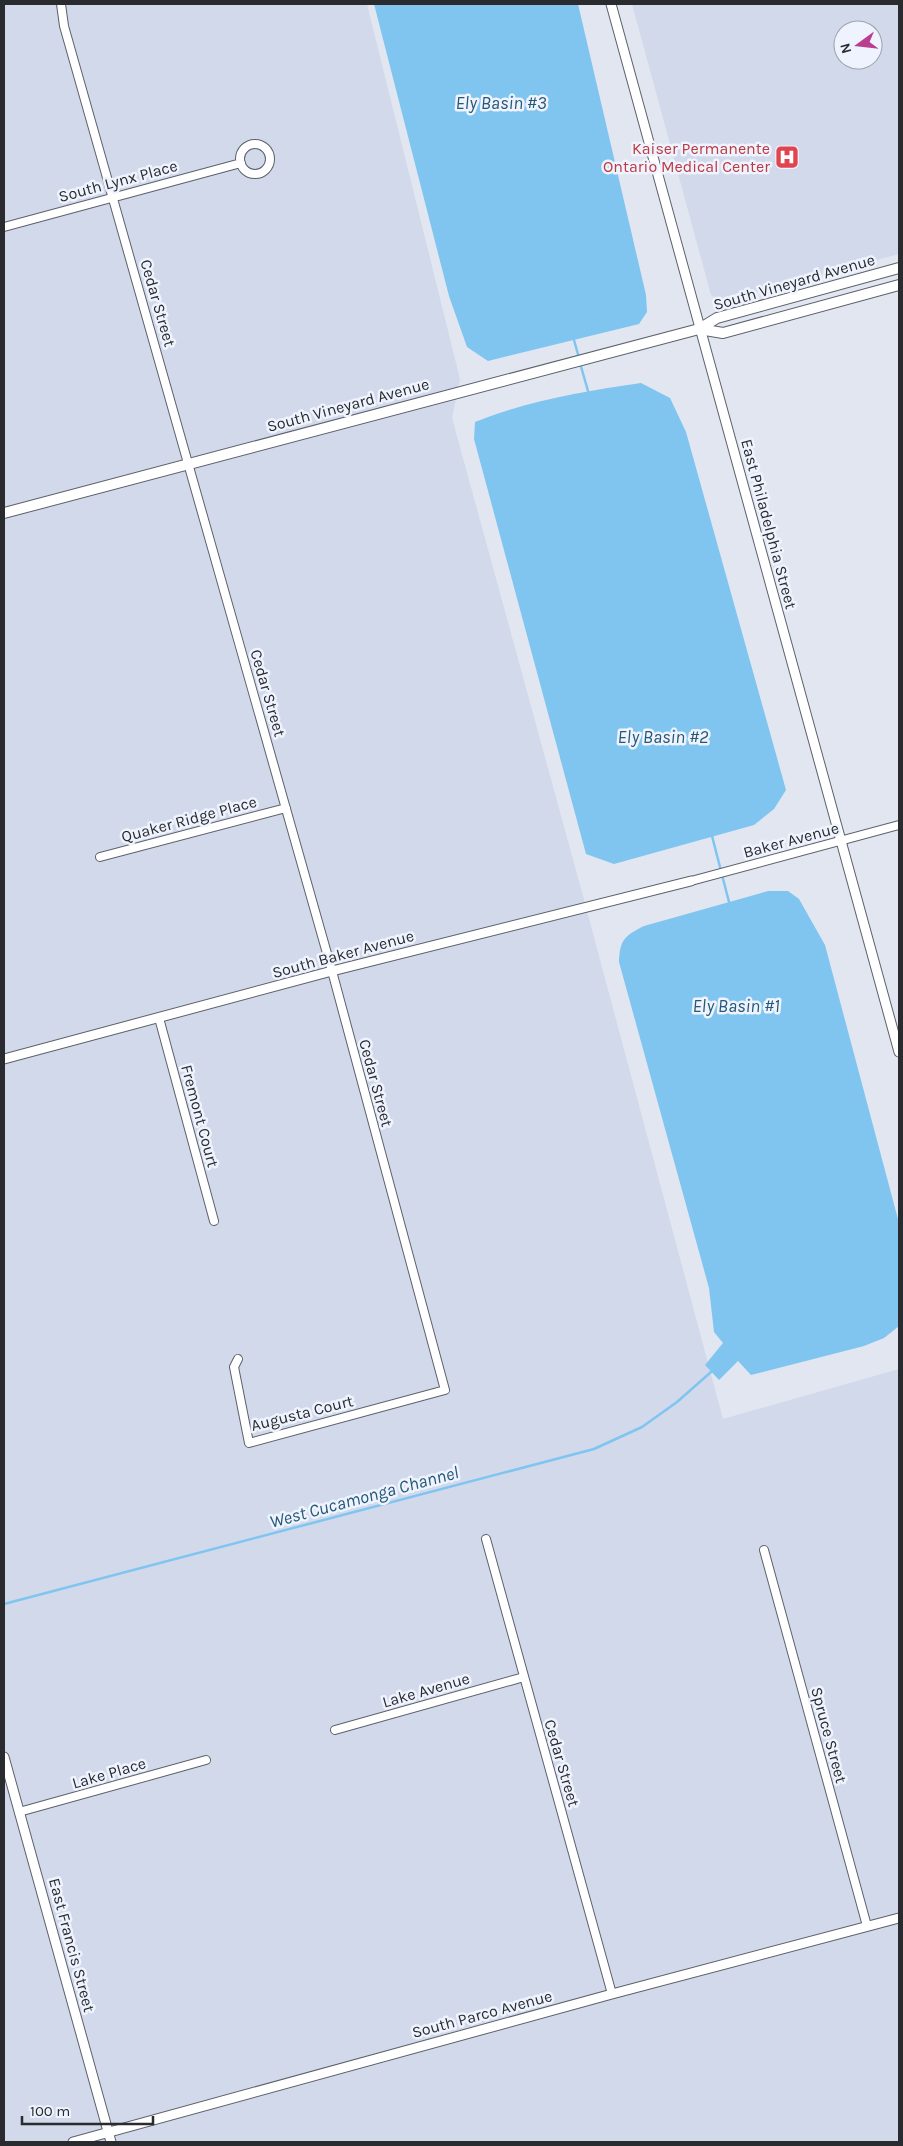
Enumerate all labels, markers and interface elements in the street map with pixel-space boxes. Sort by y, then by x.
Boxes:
north arrow [833,20,883,70]
text: N [836,41,855,55]
water label: Ely Basin #3 [455,92,547,114]
place label: Kaiser Permanente Ontario Medical Center [603,139,770,176]
hospital icon: Kaiser Permanente Ontario Medical Center [774,144,800,170]
street label: South Lynx Place [56,156,180,206]
street label: South Vineyard Avenue [711,250,877,314]
street label: Cedar Street [136,257,180,349]
street label: South Vineyard Avenue [265,374,431,436]
street label: East Philadelphia Street [737,437,801,611]
street label: Cedar Street [246,647,290,739]
water label: Ely Basin #2 [617,726,709,748]
street label: Quaker Ridge Place [119,792,259,846]
street label: Baker Avenue [741,818,841,862]
street label: South Baker Avenue [270,926,416,982]
water label: Ely Basin #1 [693,995,780,1017]
street label: Cedar Street [355,1037,397,1129]
street label: Fremont Court [177,1063,223,1169]
street label: Augusta Court [249,1391,355,1435]
water label: West Cucamonga Channel [267,1461,461,1533]
street label: Lake Avenue [380,1668,472,1712]
street label: Spruce Street [807,1685,851,1785]
street label: Cedar Street [540,1717,584,1809]
street label: Lake Place [70,1753,148,1793]
street label: East Francis Street [45,1876,99,2014]
street label: South Parco Avenue [410,1986,554,2042]
scale bar [22,2094,154,2126]
text: 100 m [30,2102,70,2120]

